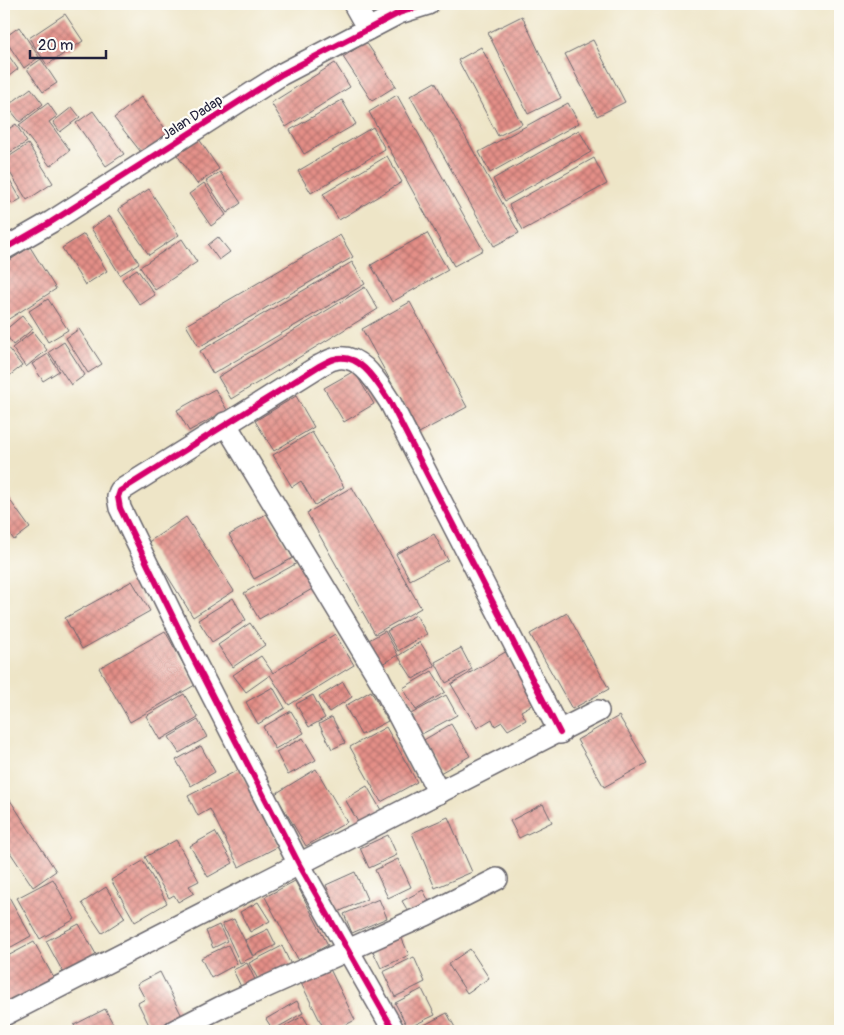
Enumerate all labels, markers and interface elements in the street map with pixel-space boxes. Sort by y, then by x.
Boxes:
scale bar [30,28,106,60]
text: 20 m [38,36,73,55]
street label: Jalan Dadap [159,91,226,143]

